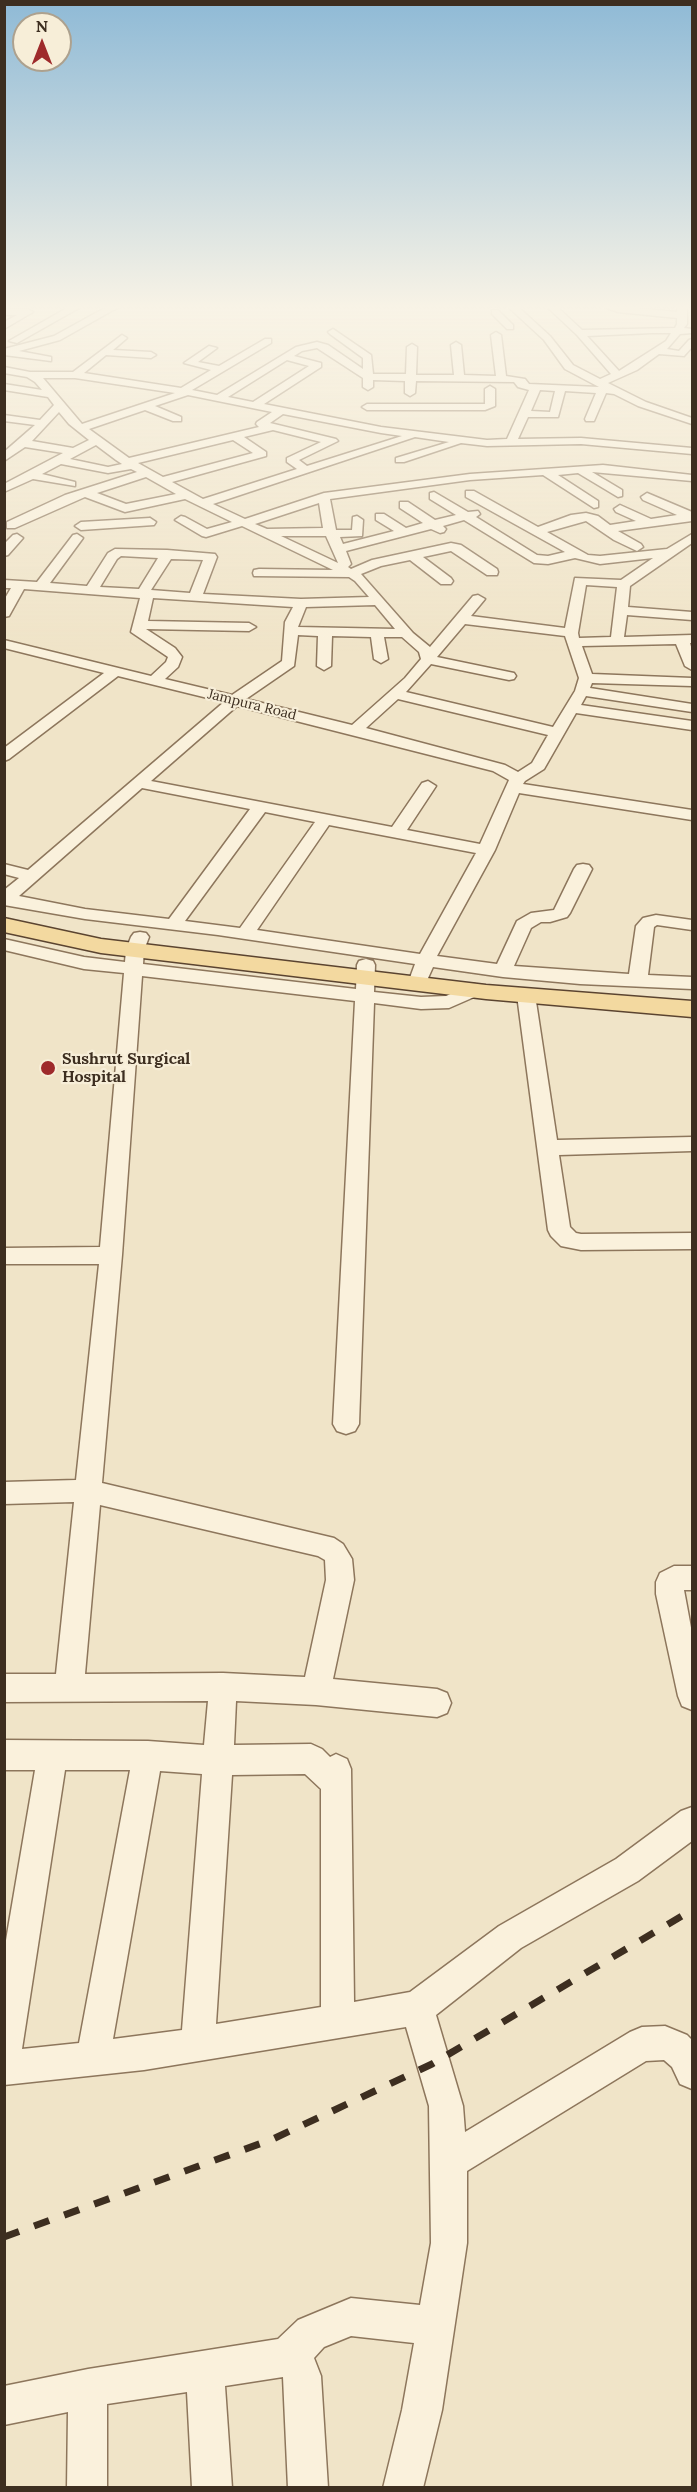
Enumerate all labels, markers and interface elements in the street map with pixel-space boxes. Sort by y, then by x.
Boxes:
north arrow [12,12,72,72]
text: N [36,16,48,36]
street label: Jampura Road [206,686,298,724]
place label: Sushrut Surgical Hospital [62,1049,190,1087]
marker: Sushrut Surgical Hospital [39,1059,57,1077]

